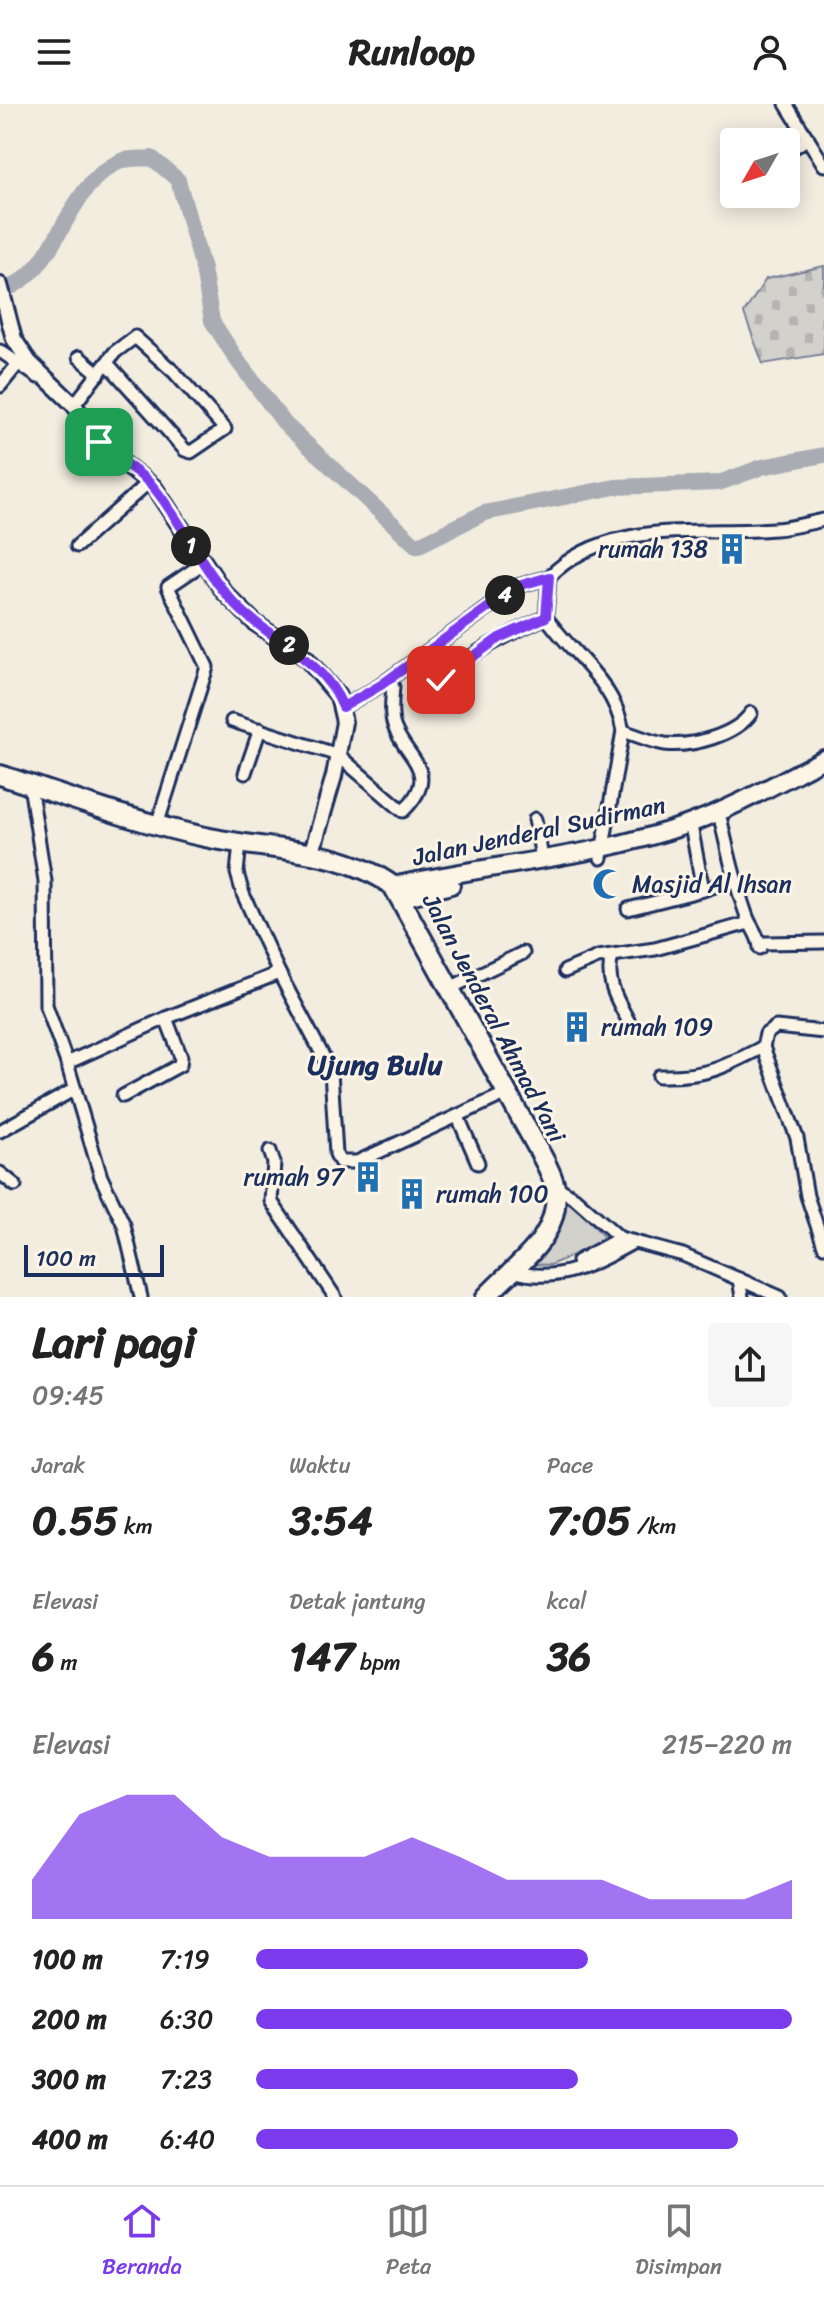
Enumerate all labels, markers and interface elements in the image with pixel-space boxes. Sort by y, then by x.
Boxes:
text: Runloop [349,20,475,84]
icon: menu [32,30,76,74]
icon: person [748,30,792,74]
north arrow [720,128,800,208]
map controls [720,128,800,208]
pin [65,408,133,476]
icon: arrive [77,420,121,464]
pin: 1 [171,526,211,566]
text: 1 [186,526,196,565]
place label: rumah 138 [598,528,708,570]
building icon: rumah 138 [715,532,749,566]
pin: 4 [485,575,525,615]
text: 4 [498,575,512,614]
pin: 2 [269,625,309,665]
text: 2 [283,625,295,664]
pin [407,646,475,714]
icon: check [419,658,463,702]
street label: Jalan Jenderal Sudirman [408,784,669,879]
place label: Masjid Al Ihsan [632,863,792,905]
mosque icon: Masjid Al Ihsan [591,867,625,901]
street label: Jalan Jenderal Ahmad Yani [410,885,578,1151]
place label: rumah 109 [601,1006,713,1048]
building icon: rumah 109 [560,1010,594,1044]
district label: Ujung Bulu [308,1040,443,1089]
place label: rumah 97 [244,1156,345,1198]
building icon: rumah 97 [351,1160,385,1194]
place label: rumah 100 [436,1173,549,1215]
building icon: rumah 100 [395,1177,429,1211]
text: 100 m [36,1239,96,1278]
scale bar [24,1241,164,1277]
text: Lari pagi [32,1303,196,1381]
button: share [708,1323,792,1407]
text: 09:45 [32,1372,104,1418]
text: Jarak [32,1446,85,1485]
text: Waktu [289,1446,350,1485]
text: Pace [547,1446,593,1485]
text: 0.55 [32,1485,118,1556]
text: 3:54 [289,1485,373,1556]
text: 7:05 [547,1485,631,1556]
text: km [118,1507,153,1546]
text: /km [631,1507,677,1546]
text: Elevasi [32,1582,98,1621]
text: Detak jantung [289,1582,426,1621]
text: kcal [547,1582,587,1621]
text: 6 [32,1621,55,1692]
text: 147 [289,1621,354,1692]
text: 36 [547,1621,591,1692]
text: m [55,1643,77,1682]
text: bpm [354,1643,401,1682]
text: Elevasi [32,1721,110,1767]
text: 215–220 m [662,1721,792,1767]
text: 100 m [32,1936,103,1982]
text: 7:19 [160,1936,210,1982]
text: 200 m [32,1996,107,2042]
text: 6:30 [160,1996,213,2042]
text: 300 m [32,2056,106,2102]
text: 7:23 [160,2056,212,2102]
text: 400 m [32,2116,108,2162]
text: 6:40 [160,2116,215,2162]
tab: Beranda [102,2199,182,2286]
tab: Peta [386,2199,431,2286]
tab: Disimpan [635,2199,722,2286]

